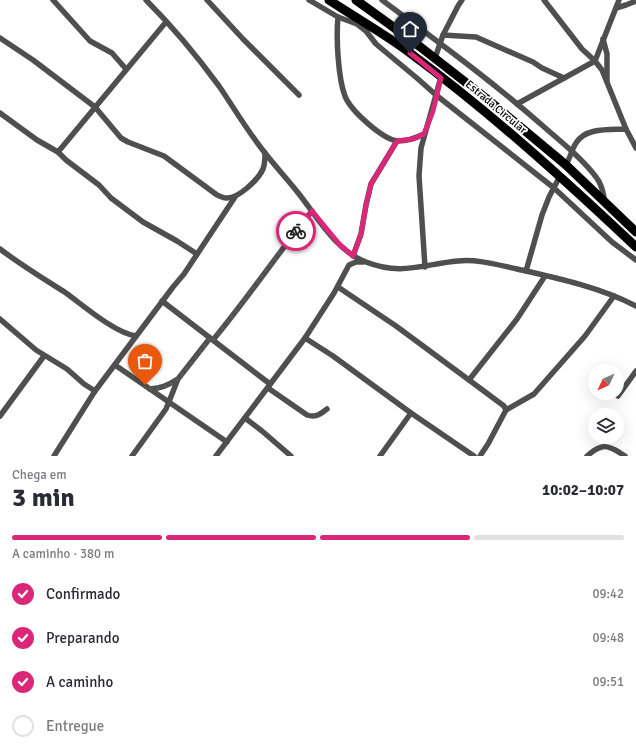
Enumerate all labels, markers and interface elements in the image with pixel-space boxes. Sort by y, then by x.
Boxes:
pin [393,12,427,53]
icon: home [399,18,421,40]
street label: Estrada Circular [463,78,529,136]
courier [276,211,316,251]
icon: bike [285,220,307,242]
pin [128,344,162,385]
icon: bag [134,350,156,372]
north arrow [588,364,624,400]
map controls [588,364,624,444]
button: layers [588,408,624,444]
text: Chega em [12,467,67,483]
text: 10:02–10:07 [542,481,624,499]
text: 3 min [12,482,75,514]
text: A caminho · 380 m [12,546,114,562]
icon: check [12,583,34,605]
text: Confirmado [46,585,120,603]
text: 09:42 [592,586,624,602]
icon: check [12,627,34,649]
text: Preparando [46,629,120,647]
text: 09:48 [592,630,624,646]
icon: check [12,671,34,693]
text: A caminho [46,673,113,691]
text: 09:51 [592,674,624,690]
text: Entregue [46,717,104,735]

